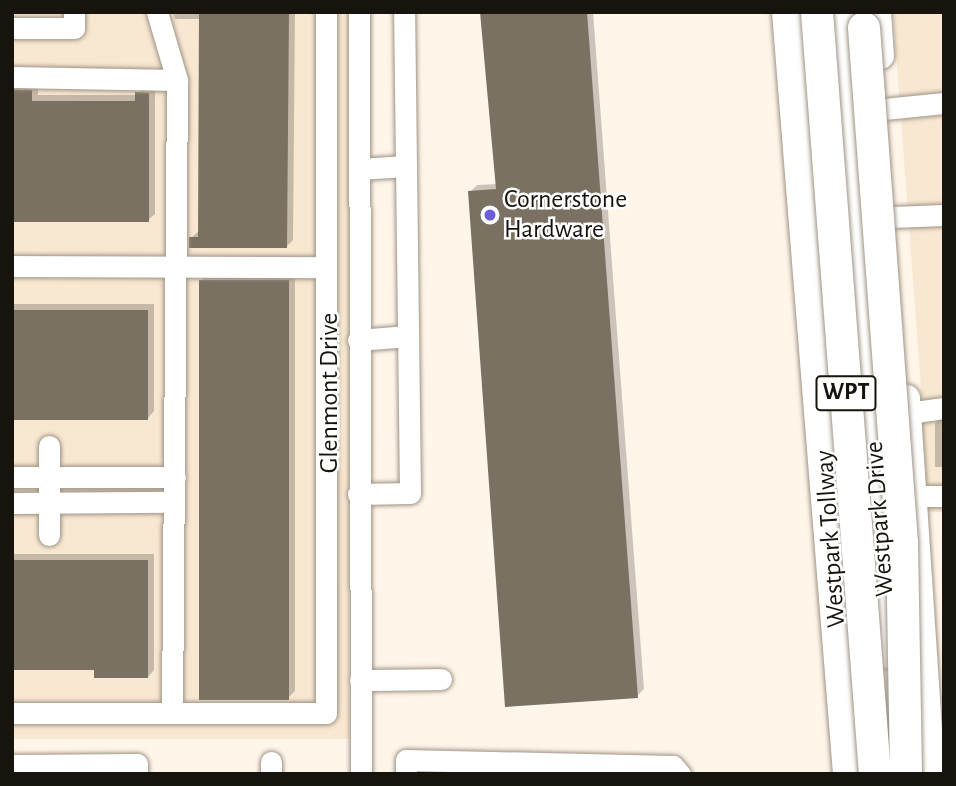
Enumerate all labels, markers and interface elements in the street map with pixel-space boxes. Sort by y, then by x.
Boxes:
place label: Cornerstone Hardware [504,184,627,246]
marker: Cornerstone Hardware [482,207,498,223]
street label: Glenmont Drive [314,313,346,473]
road number: WPT [814,372,878,414]
street label: Westpark Drive [859,440,901,598]
street label: Westpark Tollway [809,449,853,629]

